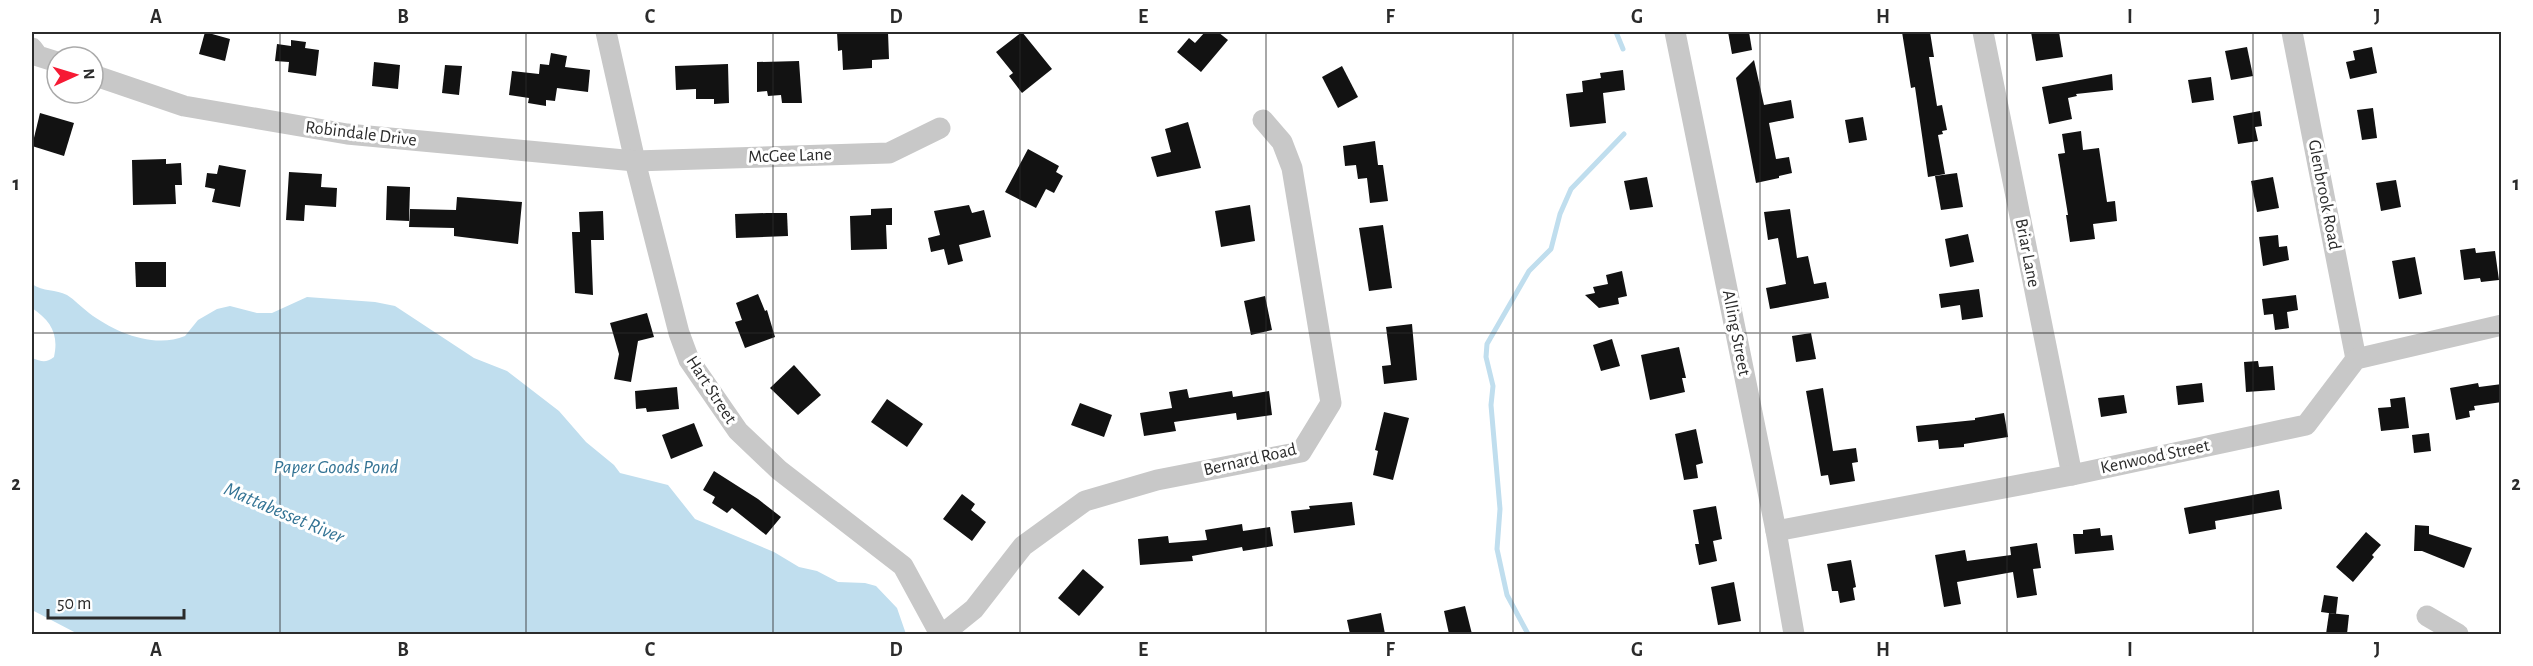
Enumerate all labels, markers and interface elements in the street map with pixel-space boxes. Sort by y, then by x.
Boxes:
text: A [150,7,162,27]
text: B [397,7,409,27]
text: C [645,7,656,27]
text: D [889,7,903,27]
text: E [1138,7,1148,27]
text: F [1385,7,1395,27]
text: G [1631,7,1643,27]
text: H [1876,7,1890,27]
text: I [2127,7,2133,27]
text: J [2374,7,2380,27]
north arrow [45,45,105,105]
text: N [81,68,97,80]
street label: Robindale Drive [304,118,418,150]
street label: Glenbrook Road [2304,138,2344,252]
street label: McGee Lane [748,146,832,166]
text: 1 [12,174,20,194]
text: 1 [2512,174,2520,194]
street label: Briar Lane [2012,217,2042,289]
street label: Alling Street [1719,289,1753,378]
street label: Hart Street [682,353,740,427]
street label: Kenwood Street [2099,437,2211,477]
street label: Bernard Road [1202,441,1298,479]
water label: Paper Goods Pond [274,457,399,477]
text: 2 [11,474,21,494]
text: 2 [2511,474,2521,494]
water label: Mattabesset River [221,479,347,547]
scale bar [48,582,184,620]
text: 50 m [57,595,91,613]
text: A [150,640,162,660]
text: B [397,640,409,660]
text: C [645,640,656,660]
text: D [889,640,903,660]
text: E [1138,640,1148,660]
text: F [1385,640,1395,660]
text: G [1631,640,1643,660]
text: H [1876,640,1890,660]
text: I [2127,640,2133,660]
text: J [2374,640,2380,660]

